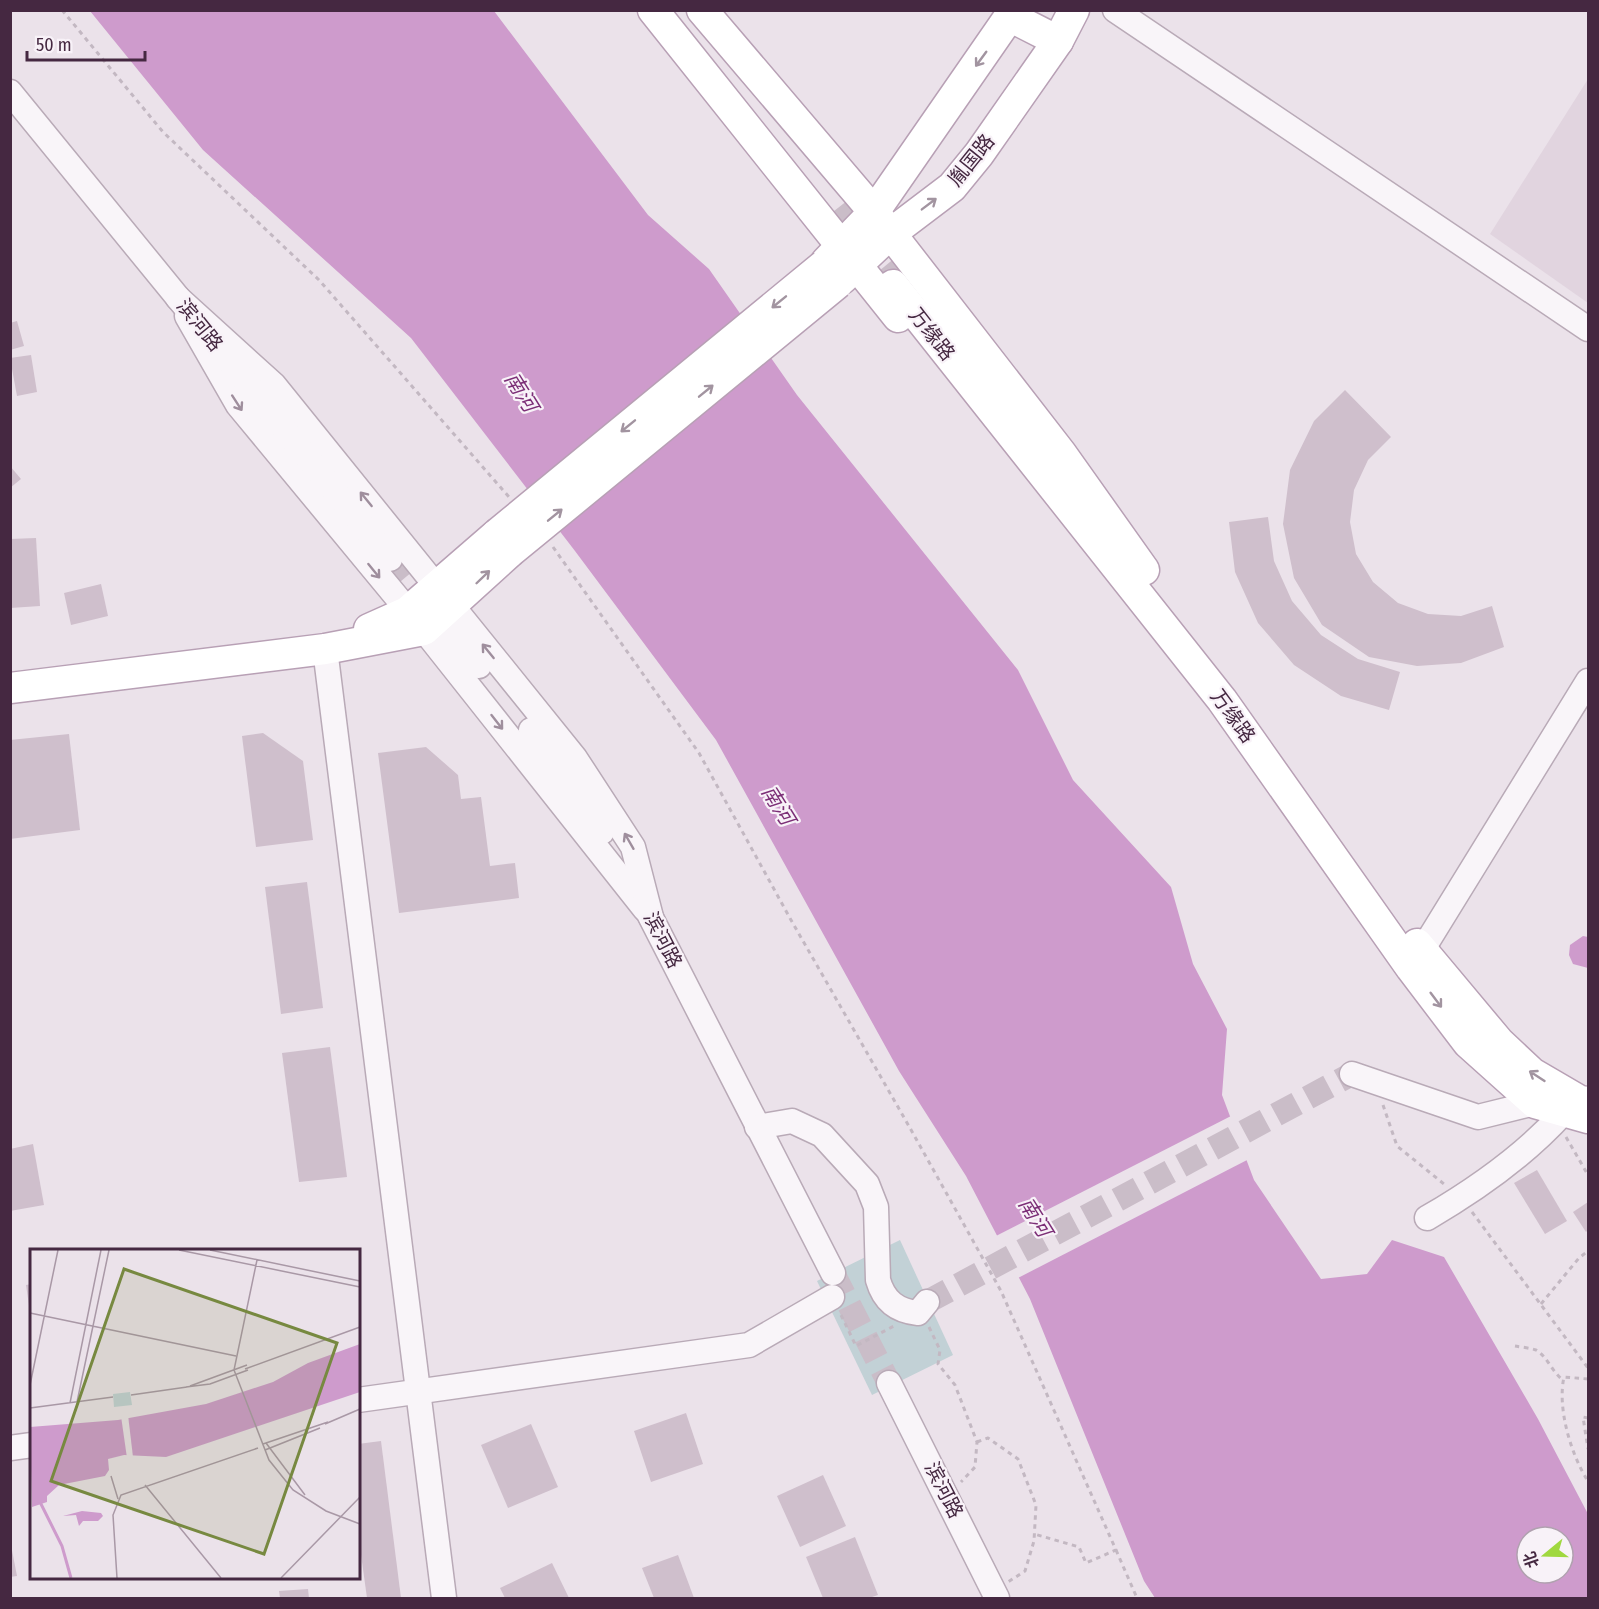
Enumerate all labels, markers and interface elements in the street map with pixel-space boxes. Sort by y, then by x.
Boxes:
scale bar [27,24,146,62]
text: 50 m [36,34,72,56]
one-way arrow [975,50,987,66]
street label: 胤国路 [943,129,999,191]
one-way arrow [921,198,937,210]
street label: 滨河路 [172,294,228,356]
one-way arrow [772,295,787,309]
street label: 万缘路 [904,303,960,365]
water label: 南河 [499,367,545,420]
one-way arrow [698,385,714,398]
one-way arrow [231,395,244,412]
one-way arrow [620,419,636,432]
one-way arrow [359,492,373,507]
one-way arrow [547,508,562,522]
one-way arrow [367,563,380,579]
one-way arrow [476,570,491,585]
one-way arrow [481,644,494,660]
street label: 万缘路 [1206,685,1260,747]
one-way arrow [490,714,503,730]
water label: 南河 [756,780,802,833]
one-way arrow [623,833,635,850]
street label: 滨河路 [639,908,687,972]
one-way arrow [1429,992,1442,1008]
one-way arrow [1529,1069,1546,1081]
water label: 南河 [1013,1192,1059,1245]
inset map [30,1249,360,1579]
street label: 滨河路 [920,1458,968,1522]
north arrow [1515,1525,1575,1585]
text: 北 [1520,1549,1543,1570]

